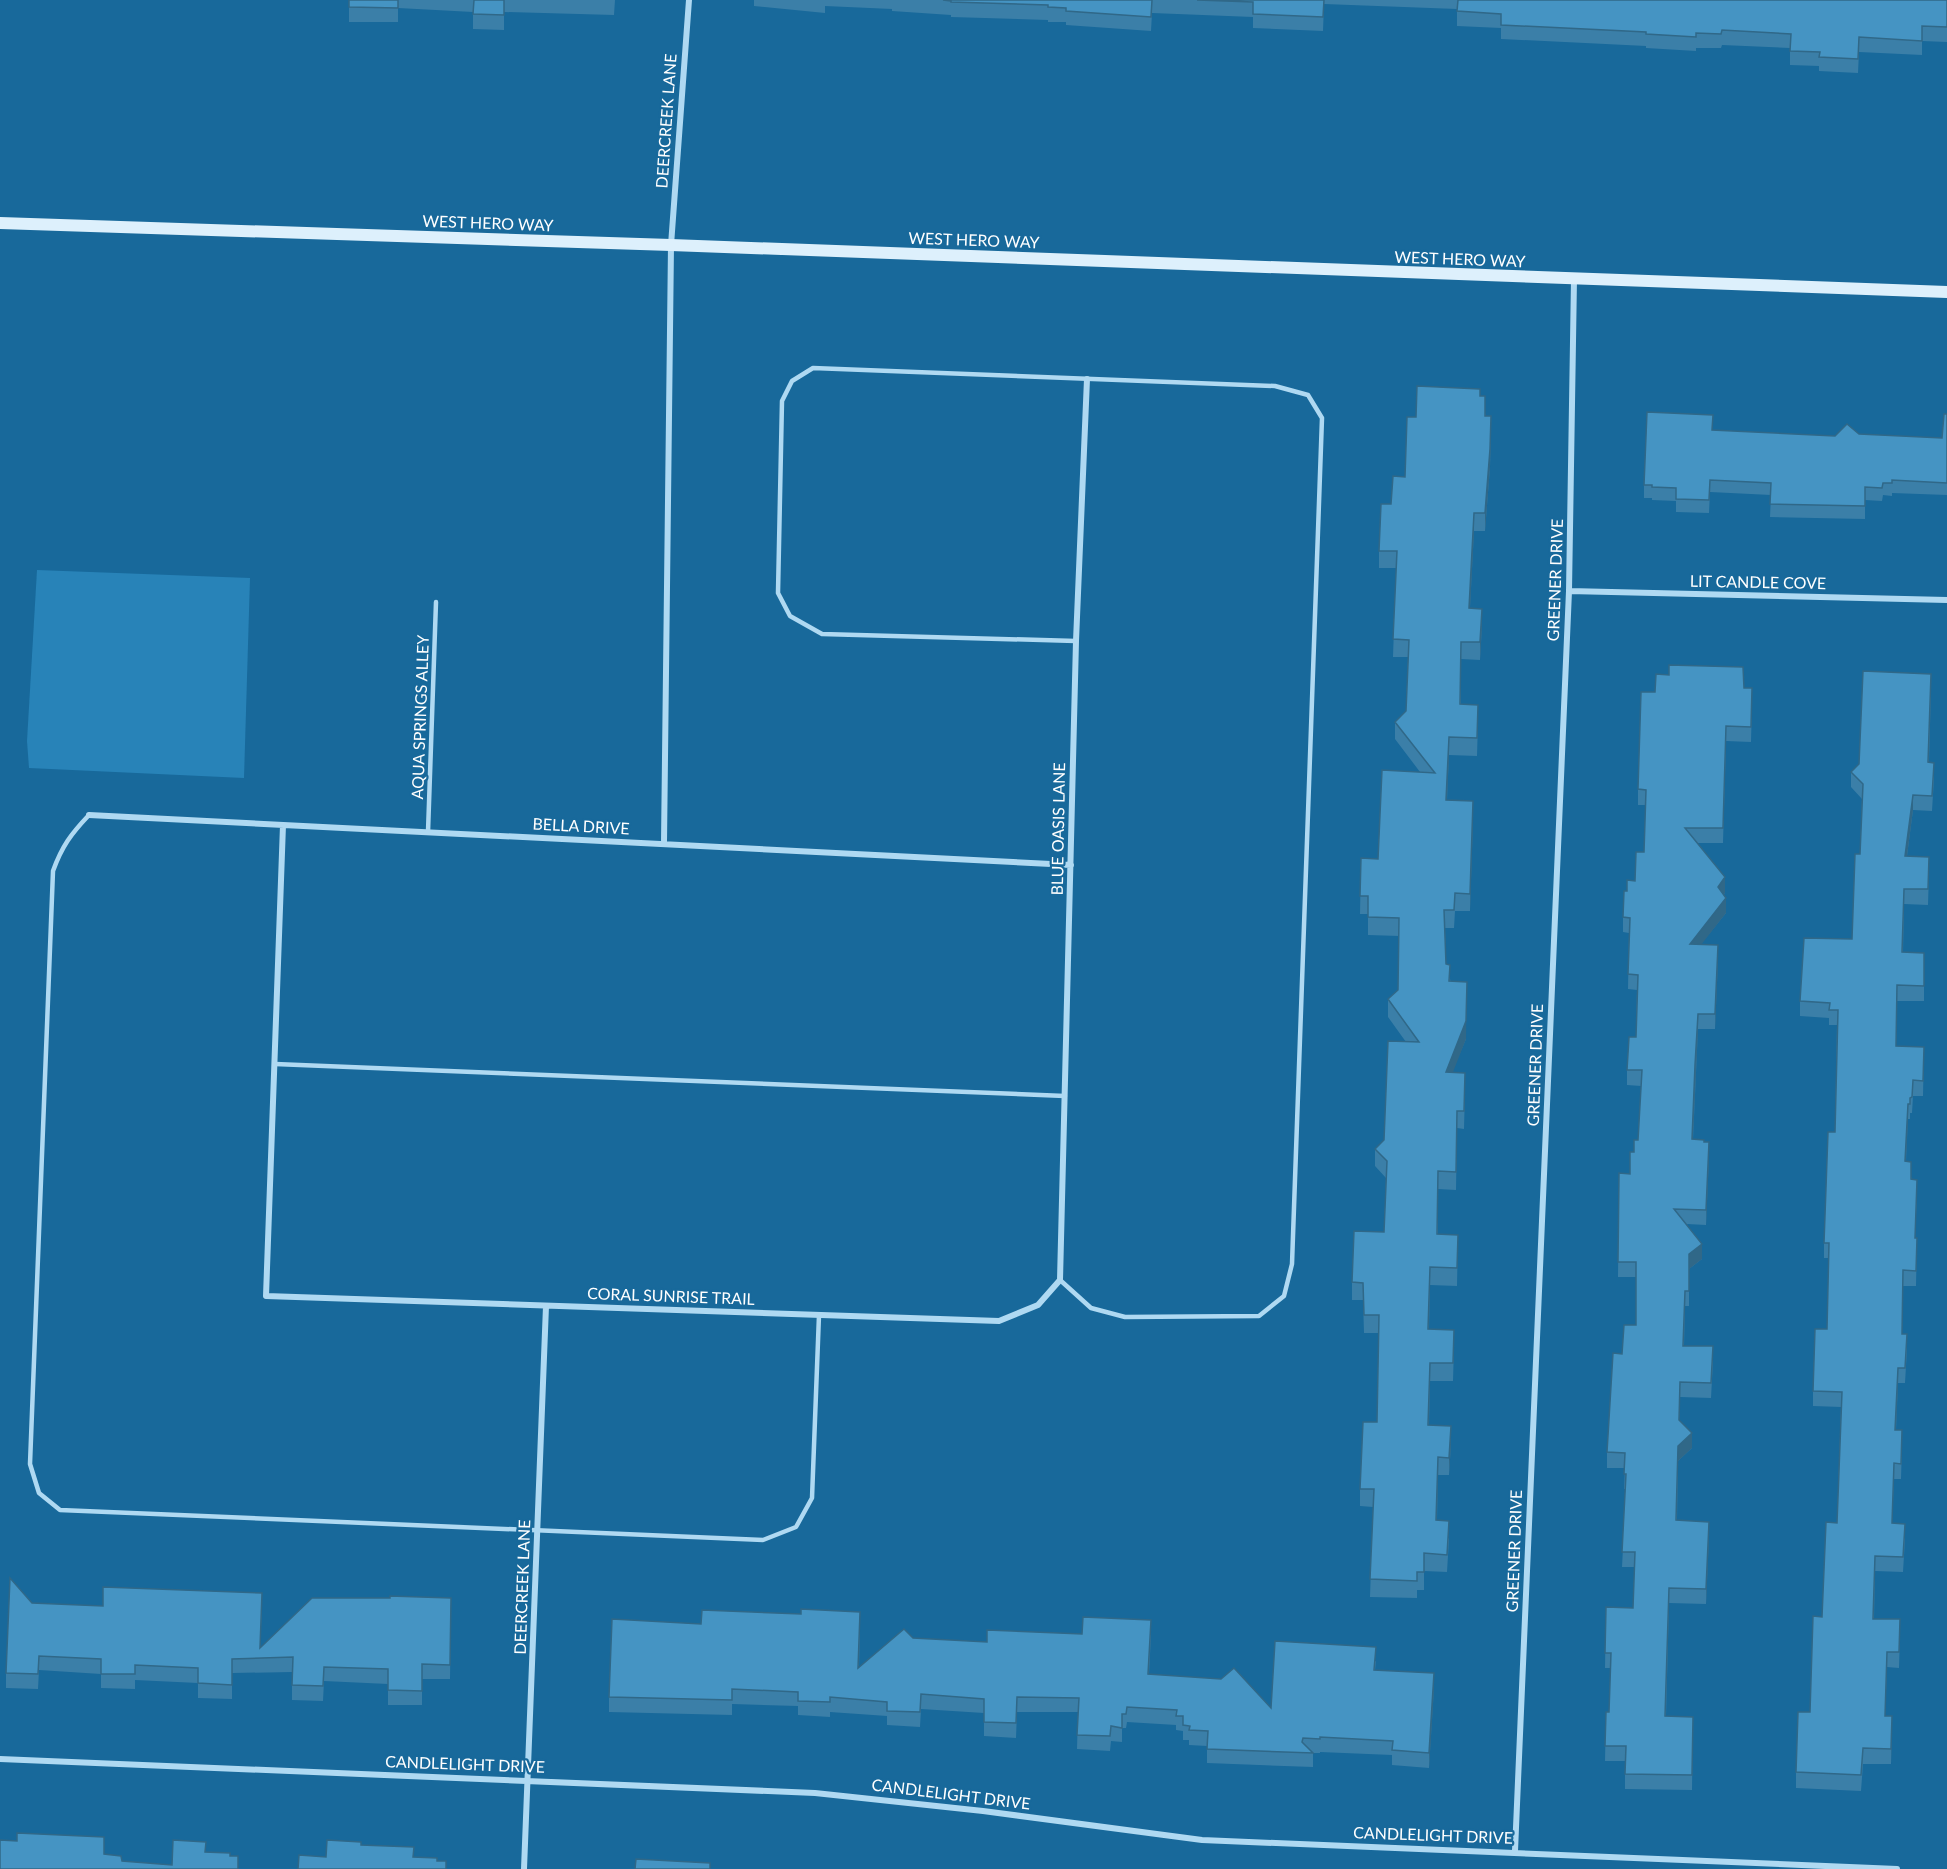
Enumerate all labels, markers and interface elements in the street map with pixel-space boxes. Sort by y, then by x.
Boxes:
street label: DEERCREEK LANE [651,53,680,189]
street label: WEST HERO WAY [422,211,554,234]
street label: WEST HERO WAY [908,228,1040,251]
street label: WEST HERO WAY [1394,247,1526,270]
street label: GREENER DRIVE [1543,518,1566,642]
street label: LIT CANDLE COVE [1690,571,1826,592]
street label: AQUA SPRINGS ALLEY [407,634,432,800]
street label: BLUE OASIS LANE [1047,762,1068,896]
street label: BELLA DRIVE [532,813,630,838]
street label: GREENER DRIVE [1523,1003,1546,1127]
street label: CORAL SUNRISE TRAIL [587,1283,755,1308]
street label: GREENER DRIVE [1502,1489,1525,1613]
street label: DEERCREEK LANE [510,1519,533,1655]
street label: CANDLELIGHT DRIVE [385,1751,545,1776]
street label: CANDLELIGHT DRIVE [871,1774,1032,1813]
street label: CANDLELIGHT DRIVE [1353,1822,1513,1847]

